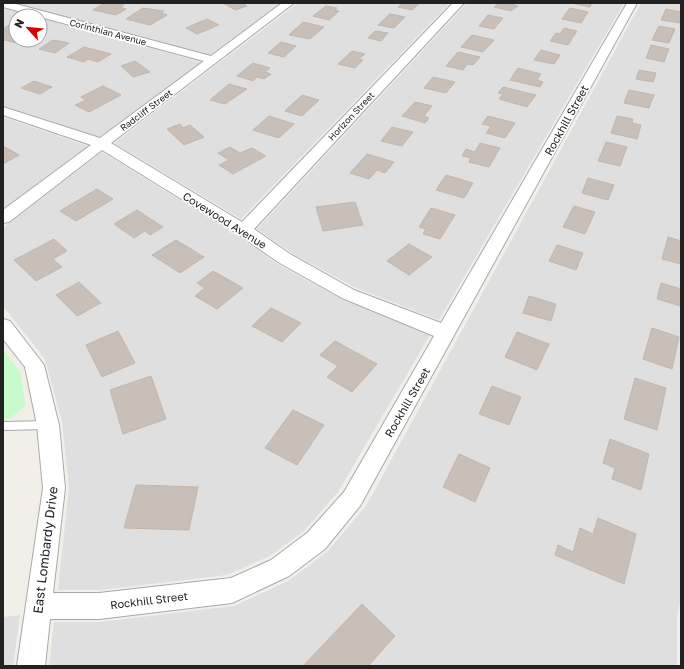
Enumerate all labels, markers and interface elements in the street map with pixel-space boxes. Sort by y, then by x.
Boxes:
north arrow [8,8,48,48]
street label: Corinthian Avenue [68,16,148,48]
text: N [11,17,26,30]
street label: Rockhill Street [541,83,591,157]
street label: Radcliff Street [118,87,175,133]
street label: Horizon Street [326,89,377,143]
street label: Covewood Avenue [181,189,269,251]
street label: Rockhill Street [382,365,432,439]
street label: East Lombardy Drive [29,485,61,615]
street label: Rockhill Street [109,589,189,611]

